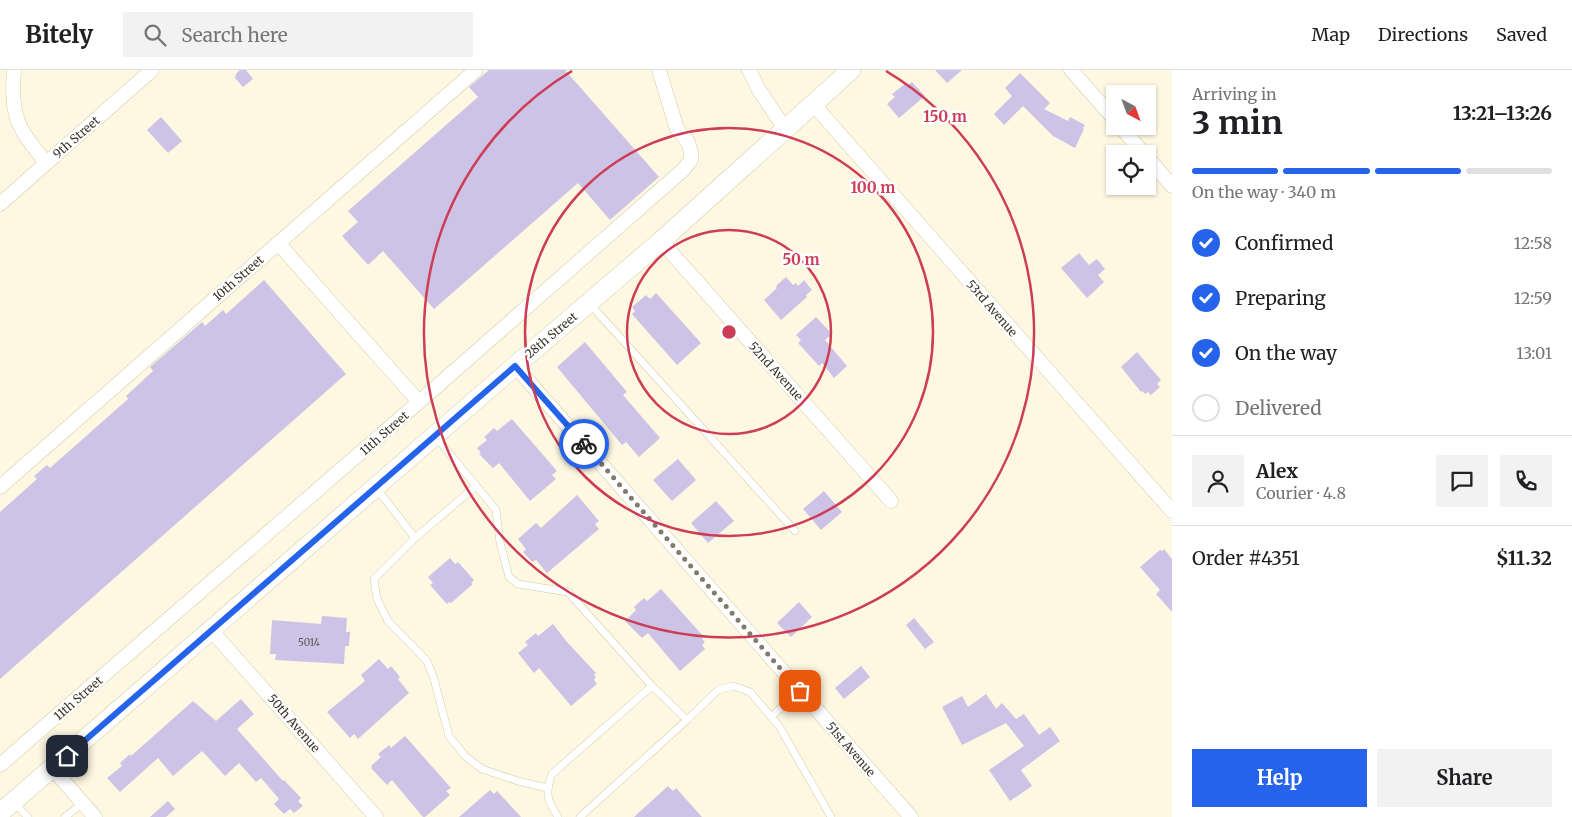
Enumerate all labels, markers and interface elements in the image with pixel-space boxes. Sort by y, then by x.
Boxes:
search box [123,12,473,57]
text: Bitely [25,19,93,50]
icon: search [141,21,169,49]
text: Search here [181,23,288,47]
text: Map [1312,23,1350,46]
text: Directions [1378,23,1468,46]
text: Saved [1496,23,1547,46]
text: Arriving in [1192,84,1277,104]
north arrow [1106,85,1156,135]
map controls [1106,85,1156,195]
text: 13:21–13:26 [1453,101,1552,125]
text: 3 min [1192,103,1283,143]
text: 150 m [923,107,967,126]
street label: 9th Street [50,112,103,161]
button: locate [1106,145,1156,195]
text: 100 m [851,178,895,197]
text: On the way · 340 m [1192,182,1336,202]
icon: check [1192,229,1220,257]
text: Confirmed [1235,231,1333,255]
text: 12:58 [1514,233,1552,253]
text: 50 m [782,250,820,269]
street label: 10th Street [210,252,267,304]
street label: 53rd Avenue [963,277,1021,339]
icon: check [1192,284,1220,312]
text: Preparing [1235,286,1326,310]
text: 12:59 [1514,288,1552,308]
street label: 28th Street [522,309,581,361]
centre of rings [720,323,738,341]
street label: 52nd Avenue [746,339,806,403]
icon: check [1192,339,1220,367]
text: On the way [1235,341,1337,365]
text: 13:01 [1516,343,1552,363]
text: Delivered [1235,396,1322,420]
street label: 11th Street [357,408,412,458]
courier [559,419,609,469]
icon: bike [570,430,598,458]
button: person [1192,455,1244,507]
button: chat [1436,455,1488,507]
button: phone [1500,455,1552,507]
text: Alex [1256,459,1298,483]
text: Courier · 4.8 [1256,483,1346,503]
text: Order #4351 [1192,546,1300,570]
text: $11.32 [1496,546,1552,570]
house number: 5014 [298,636,320,649]
pin [779,670,821,712]
street label: 11th Street [51,673,106,723]
icon: bag [786,677,814,705]
street label: 50th Avenue [265,691,323,755]
street label: 51st Avenue [823,719,879,779]
pin [46,735,88,777]
icon: home [53,742,81,770]
button: Help [1192,749,1367,807]
button: Share [1377,749,1552,807]

